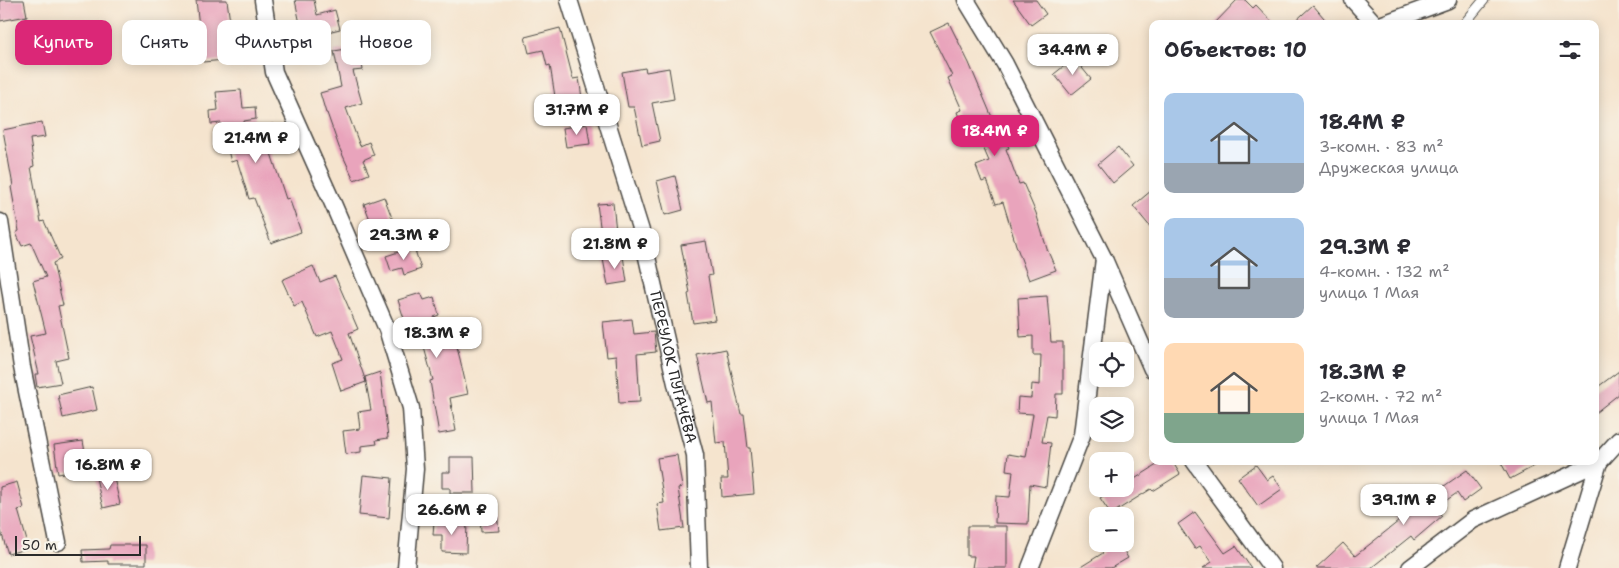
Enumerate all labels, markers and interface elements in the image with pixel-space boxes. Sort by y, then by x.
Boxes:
chip: Купить [15,20,112,65]
chip: Снять [122,20,207,65]
chip: Фильтры [217,20,331,65]
chip: Новое [341,20,431,65]
pin: 34.4M ₽ [1027,34,1119,76]
text: Объектов: 10 [1164,36,1307,64]
icon: filters [1556,36,1584,64]
text: 34.4M ₽ [1038,39,1108,60]
pin: 31.7M ₽ [531,94,623,136]
text: 31.7M ₽ [545,99,609,120]
text: 18.4M ₽ [1319,108,1405,136]
icon: home [1204,113,1264,173]
pin: 18.4M ₽ [949,114,1041,157]
text: 18.4M ₽ [962,120,1028,141]
pin: 21.4M ₽ [210,121,302,164]
text: 21.4M ₽ [224,127,288,148]
text: 3-комн. · 83 m² [1319,136,1444,157]
text: Дружеская улица [1319,157,1459,178]
pin: 29.3M ₽ [358,218,450,261]
text: 29.3M ₽ [369,224,439,245]
pin: 21.8M ₽ [569,228,661,270]
text: 21.8M ₽ [582,233,648,254]
text: 29.3M ₽ [1319,233,1411,261]
icon: home [1204,238,1264,298]
text: 4-комн. · 132 m² [1319,261,1450,282]
text: улица 1 Мая [1319,282,1419,303]
street label: ПЕРЕУЛОК ПУГАЧЁВА [645,289,701,446]
pin: 18.3M ₽ [391,316,483,359]
text: 18.3M ₽ [404,322,470,343]
map controls [1089,342,1134,552]
button: locate [1089,342,1134,387]
text: 18.3M ₽ [1319,358,1406,386]
icon: home [1204,363,1264,423]
text: 2-комн. · 72 m² [1319,386,1442,407]
button: layers [1089,397,1134,442]
text: улица 1 Мая [1319,407,1419,428]
pin: 16.8M ₽ [62,448,154,491]
button: + [1089,452,1134,497]
text: 16.8M ₽ [75,454,141,475]
pin: 39.1M ₽ [1358,484,1450,526]
text: 39.1M ₽ [1371,489,1437,510]
pin: 26.6M ₽ [406,494,498,536]
text: 26.6M ₽ [417,499,487,520]
button: − [1089,507,1134,552]
scale bar [15,533,141,556]
text: 50 m [22,536,57,554]

